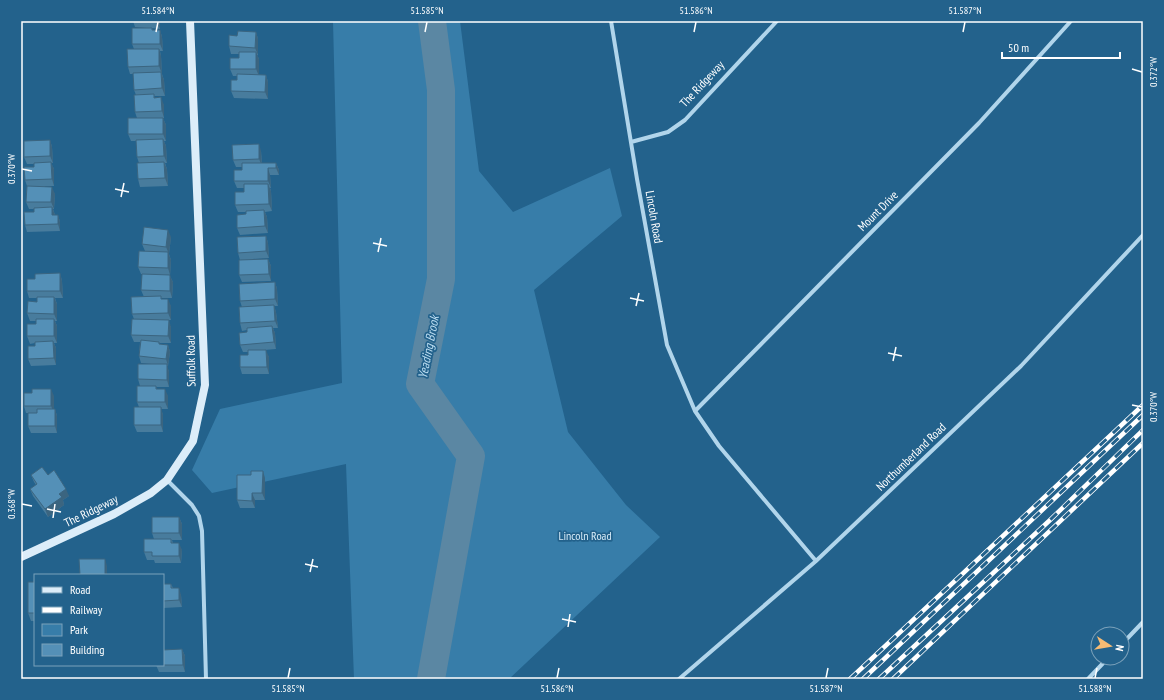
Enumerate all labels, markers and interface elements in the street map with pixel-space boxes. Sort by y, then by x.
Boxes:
text: 51.584°N [141,4,175,17]
text: 51.585°N [410,4,444,17]
text: 51.586°N [679,4,713,17]
text: 51.587°N [948,4,982,17]
scale bar [1002,34,1120,60]
text: 50 m [1008,40,1029,55]
street label: The Ridgeway [676,57,727,110]
text: 0.372°W [1147,57,1160,87]
text: 0.370°W [5,154,18,184]
street label: Mount Drive [854,187,901,234]
street label: Lincoln Road [642,189,666,244]
water label: Yeading Brook [414,312,443,380]
street label: Suffolk Road [183,335,198,387]
text: 0.370°W [1147,392,1160,422]
street label: Northumberland Road [873,420,949,494]
text: 0.368°W [5,489,18,519]
street label: The Ridgeway [61,491,121,530]
park label: Lincoln Road [558,528,612,543]
legend [34,574,164,666]
text: Road [70,582,90,597]
text: Railway [70,602,103,617]
text: Park [70,622,88,637]
north arrow [1090,626,1130,666]
text: Building [70,642,105,657]
text: N [1112,644,1127,652]
text: 51.585°N [271,682,305,695]
text: 51.586°N [540,682,574,695]
text: 51.587°N [809,682,843,695]
text: 51.588°N [1078,682,1112,695]

